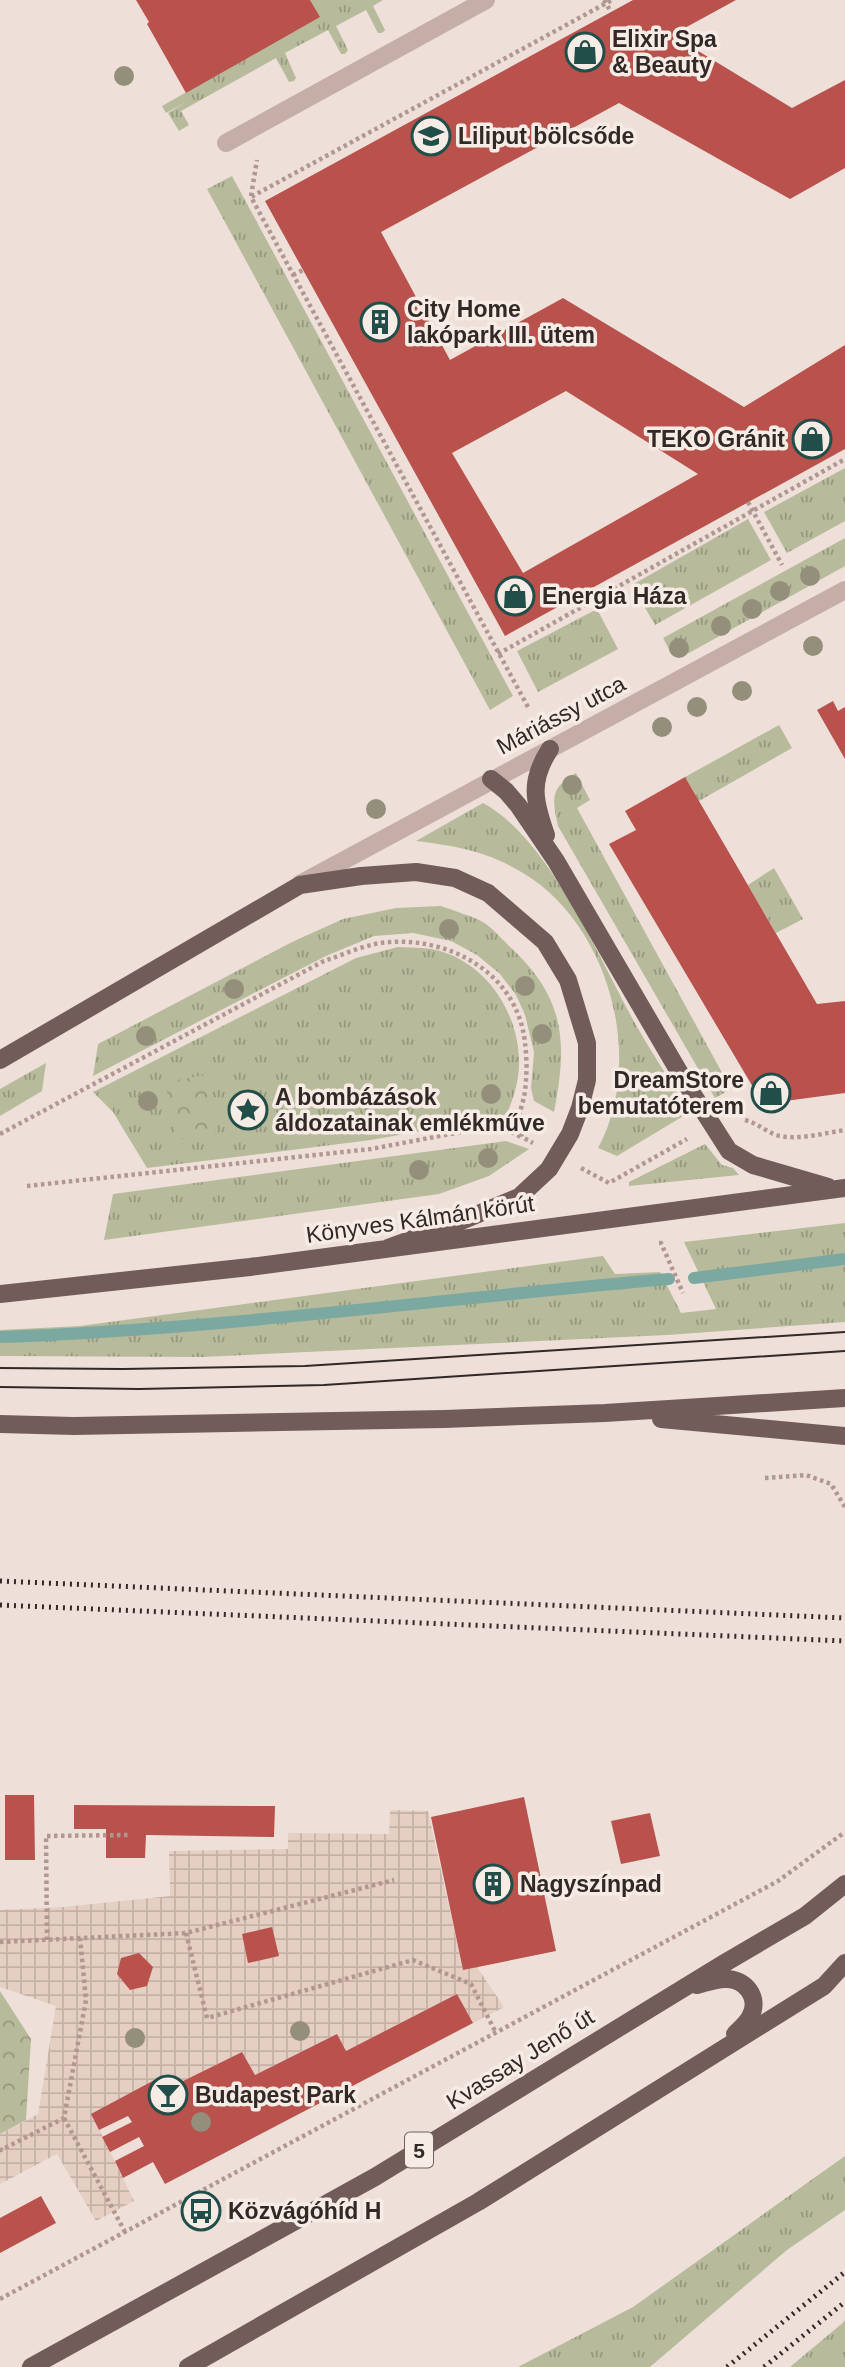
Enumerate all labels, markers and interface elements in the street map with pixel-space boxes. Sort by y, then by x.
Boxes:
place label: Elixir Spa & Beauty [612,26,717,78]
shop icon: Elixir Spa & Beauty [564,31,606,73]
school or university icon: Liliput bölcsőde [410,115,452,157]
place label: Liliput bölcsőde [458,123,634,149]
place label: City Home lakópark III. ütem [407,296,595,348]
building icon: City Home lakópark III. ütem [359,301,401,343]
shop icon: TEKO Gránit [791,418,833,460]
place label: TEKO Gránit [647,426,785,452]
shop icon: Energia Háza [494,575,536,617]
place label: Energia Háza [542,583,687,609]
street label: Máriássy utca [492,670,630,760]
place label: DreamStore bemutatóterem [578,1067,744,1119]
shop icon: DreamStore bemutatóterem [750,1072,792,1114]
place label: A bombázások áldozatainak emlékműve [275,1084,545,1136]
place icon: A bombázások áldozatainak emlékműve [227,1089,269,1131]
street label: Könyves Kálmán körút [304,1190,536,1248]
building icon: Nagyszínpad [472,1863,514,1905]
place label: Nagyszínpad [520,1871,662,1897]
street label: Kvassay Jenő út [442,2003,599,2115]
bar icon: Budapest Park [147,2074,189,2116]
place label: Budapest Park [195,2082,356,2108]
road number: 5 [405,2132,433,2168]
bus stop icon: Közvágóhíd H [180,2190,222,2232]
place label: Közvágóhíd H [228,2198,381,2224]

